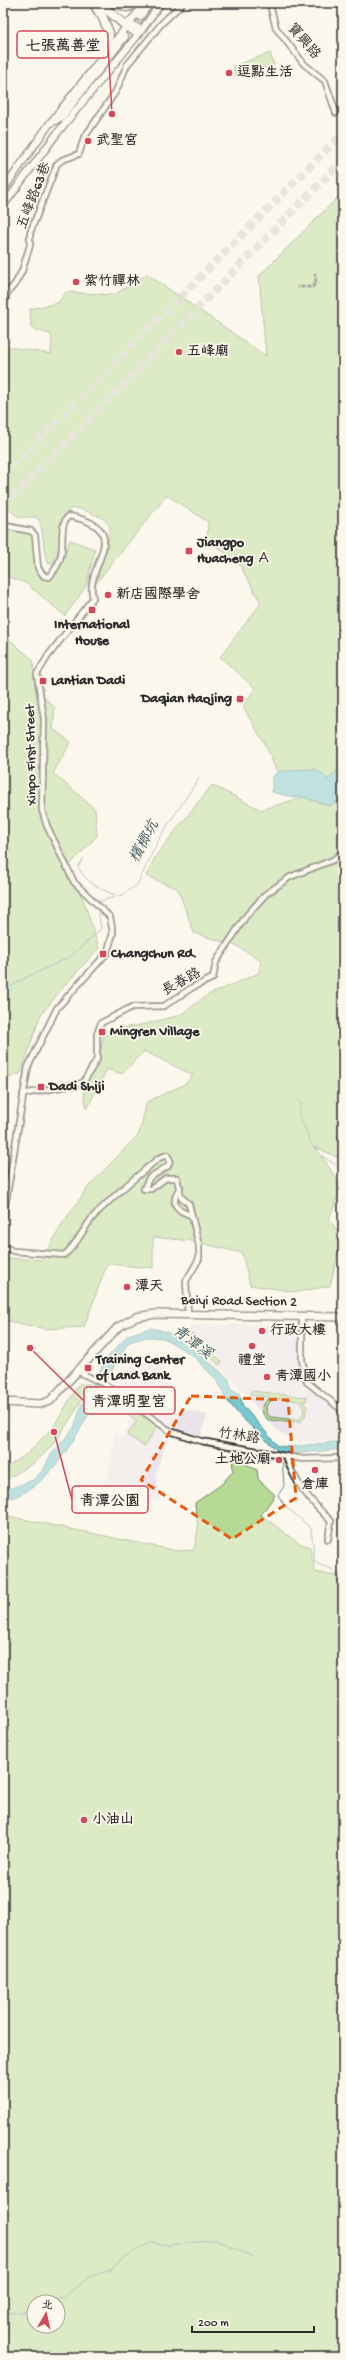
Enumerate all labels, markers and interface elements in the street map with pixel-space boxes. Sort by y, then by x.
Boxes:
street label: 寶興路 [283,20,324,63]
callout: 七張萬善堂 [17,31,108,58]
text: 七張萬善堂 [25,38,101,56]
place label: 逗點生活 [237,64,293,82]
marker: 逗點生活 [224,68,234,78]
place label: 武聖宮 [96,132,138,150]
marker: 武聖宮 [83,136,93,146]
street label: 五峰路63巷 [14,159,56,232]
place label: 紫竹禪林 [84,273,140,291]
marker: 紫竹禪林 [71,277,81,287]
place label: 五峰廟 [187,344,229,361]
marker: 五峰廟 [174,347,184,357]
place label: Jiangpo Huacheng Ａ [196,535,271,568]
marker: Jiangpo Huacheng Ａ [184,546,194,556]
place label: 新店國際學舍 [116,586,200,604]
marker: 新店國際學舍 [103,590,113,600]
marker: International House [87,605,97,615]
place label: International House [54,617,130,650]
place label: Lantian Dadi [51,673,125,690]
marker: Lantian Dadi [38,676,48,686]
place label: Daqian Haojing [139,691,232,708]
marker: Daqian Haojing [235,694,245,704]
street label: Xinpo First Street [23,703,41,807]
water label: 檳榔坑 [126,816,164,866]
place label: Changchun Rd. [110,946,197,963]
marker: Changchun Rd. [98,949,108,959]
street label: 長春路 [159,965,204,1001]
place label: Mingren Village [110,1024,200,1041]
marker: Mingren Village [97,1027,107,1037]
place label: Dadi Shiji [47,1079,105,1096]
marker: Dadi Shiji [36,1082,46,1092]
place label: 潭天 [135,1278,163,1296]
marker: 潭天 [122,1282,132,1292]
street label: Beiyi Road Section 2 [180,1292,297,1312]
water label: 青潭溪 [169,1321,217,1364]
place label: 行政大樓 [270,1323,326,1340]
marker: 行政大樓 [257,1326,267,1336]
marker: 禮堂 [247,1341,257,1351]
place label: Training Center of Land Bank [95,1352,186,1385]
place label: 禮堂 [238,1353,266,1370]
marker: Training Center of Land Bank [83,1363,93,1373]
place label: 青潭國小 [275,1368,331,1386]
marker: 青潭國小 [262,1372,272,1382]
callout: 青潭明聖宮 [84,1387,175,1414]
text: 青潭明聖宮 [91,1394,167,1412]
street label: 竹林路 [217,1424,261,1449]
place label: 土地公廟 [215,1452,271,1469]
marker: 土地公廟 [274,1455,284,1465]
marker: 倉庫 [310,1465,320,1475]
place label: 倉庫 [301,1477,329,1494]
callout: 青潭公園 [72,1486,148,1513]
text: 青潭公園 [80,1493,140,1511]
place label: 小油山 [92,1812,134,1829]
marker: 小油山 [79,1815,89,1825]
north arrow [26,2294,66,2334]
text: 北 [41,2299,54,2313]
scale bar [192,2308,314,2334]
text: 200 m [198,2317,229,2331]

